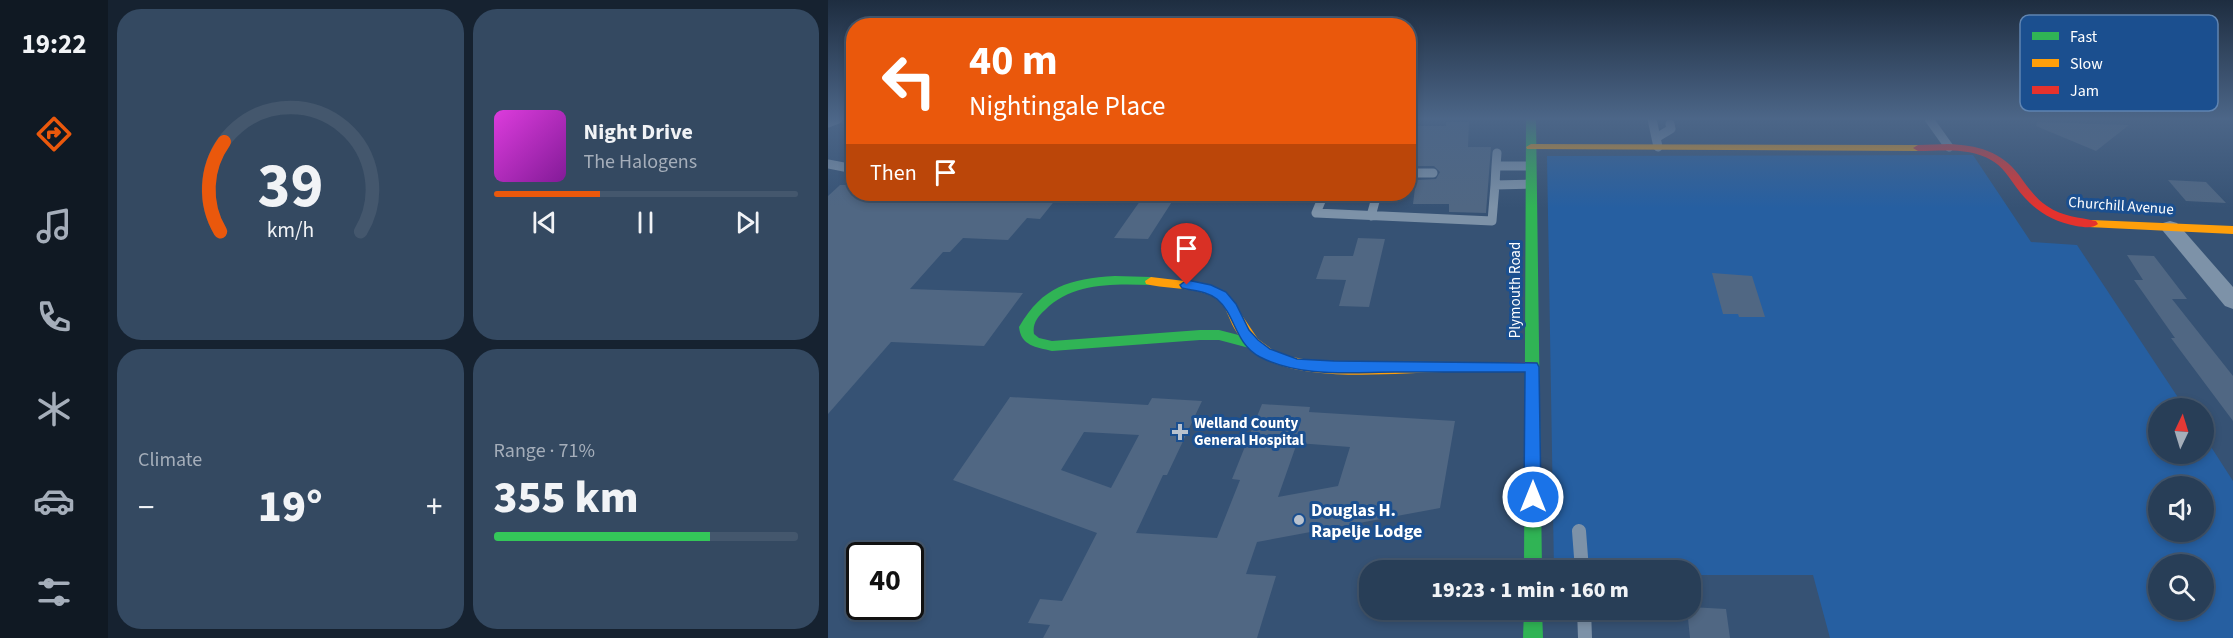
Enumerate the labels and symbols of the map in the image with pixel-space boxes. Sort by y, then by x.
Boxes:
legend [2020,15,2218,111]
text: Fast [2070,26,2098,48]
text: Slow [2070,53,2103,75]
text: Jam [2070,80,2099,102]
street label: Churchill Avenue [2068,192,2174,220]
pin [1161,223,1212,285]
street label: Plymouth Road [1505,242,1526,338]
north arrow [2148,398,2214,464]
place label: Welland County General Hospital [1194,413,1305,451]
marker: Welland County General Hospital [1171,423,1189,441]
position arrow [1501,465,1565,529]
place label: Douglas H. Rapelje Lodge [1311,498,1422,544]
marker: Douglas H. Rapelje Lodge [1292,513,1306,527]
speed limit sign: 40 [846,542,924,620]

